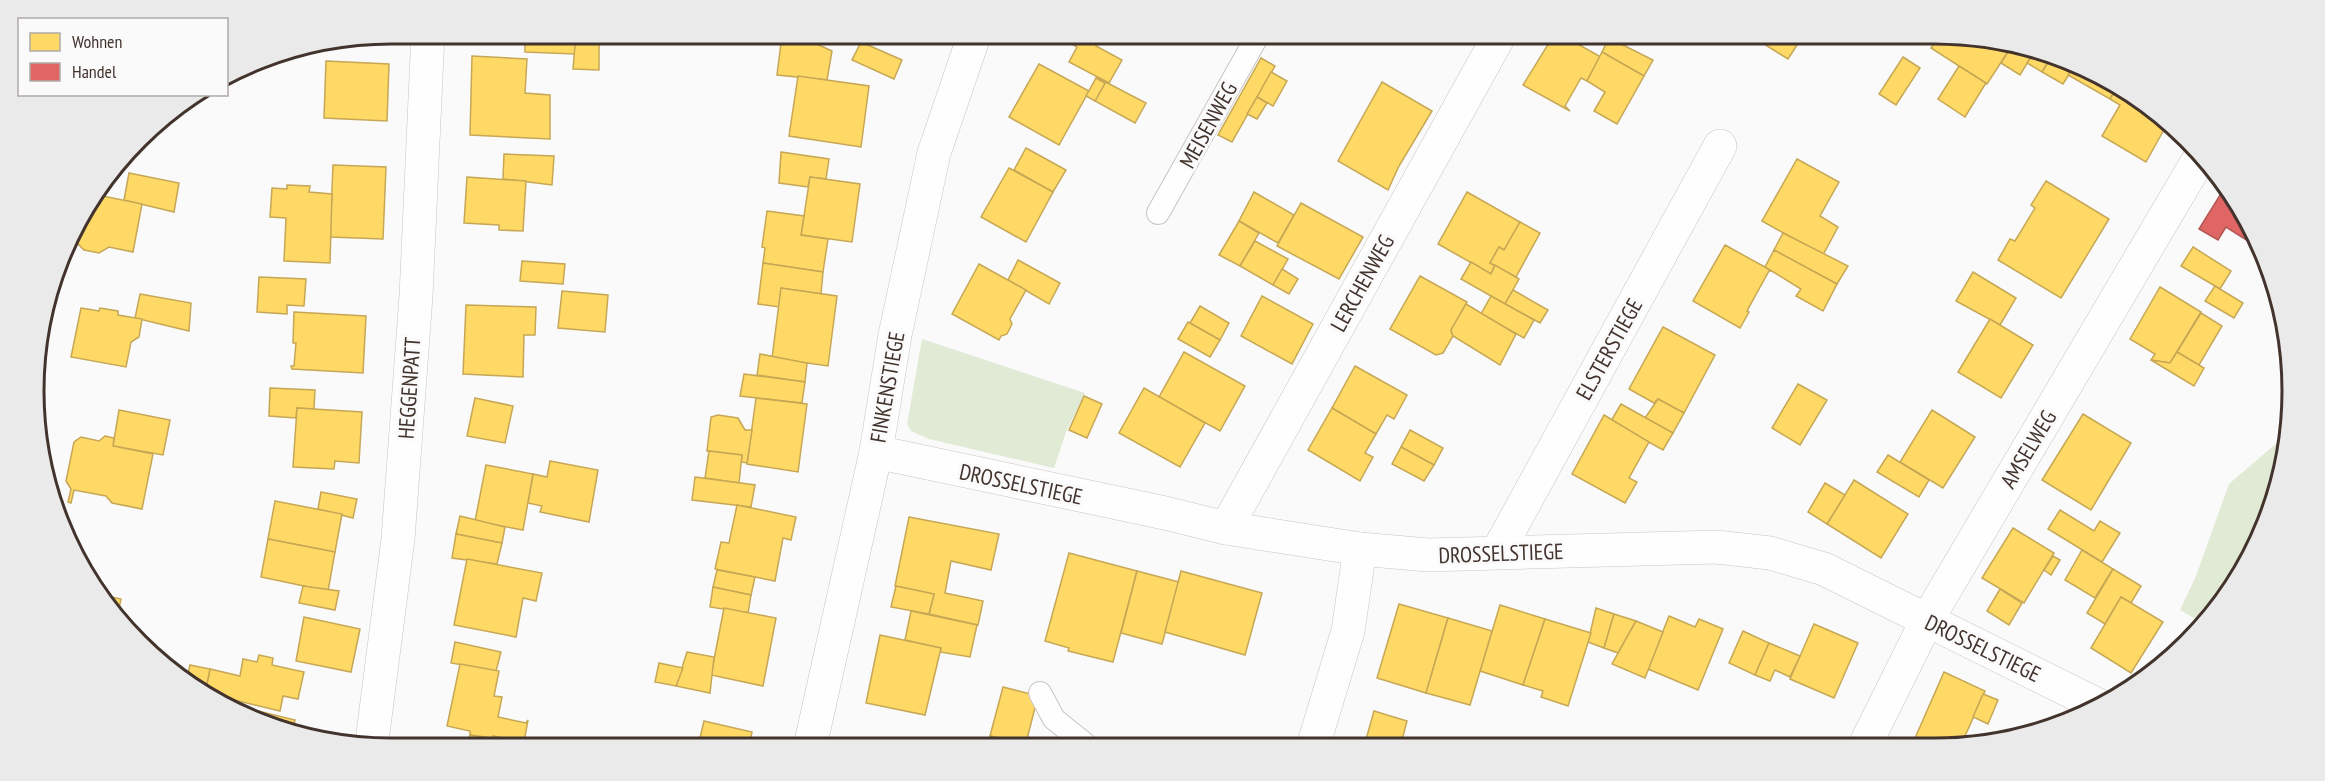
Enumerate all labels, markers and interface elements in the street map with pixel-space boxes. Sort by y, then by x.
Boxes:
legend [18,18,228,96]
text: Wohnen [72,30,122,53]
text: Handel [72,60,117,83]
street label: MEISENWEG [1173,77,1243,173]
street label: LERCHENWEG [1324,230,1400,336]
street label: ELSTERSTIEGE [1570,293,1648,405]
street label: FINKENSTIEGE [863,329,911,445]
street label: HEGGENPATT [391,336,427,440]
street label: AMSELWEG [1994,405,2062,493]
street label: DROSSELSTIEGE [957,457,1085,511]
street label: DROSSELSTIEGE [1438,537,1564,569]
street label: DROSSELSTIEGE [1921,608,2045,688]

